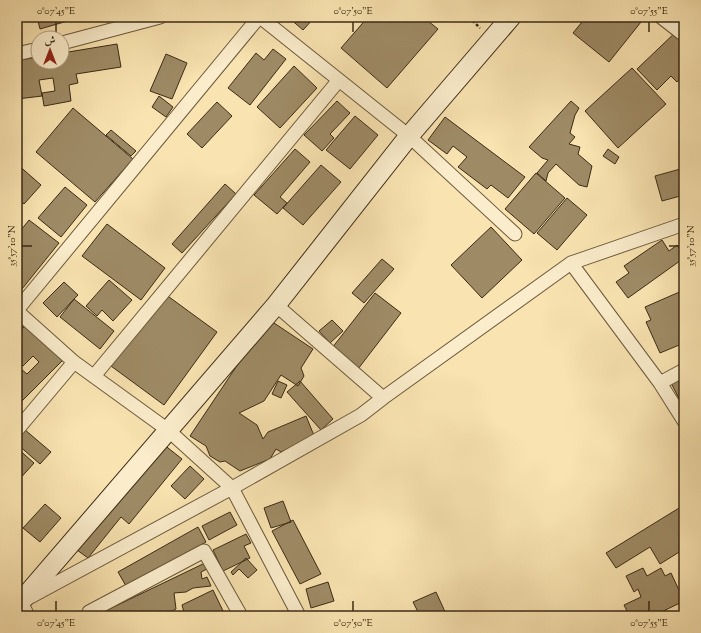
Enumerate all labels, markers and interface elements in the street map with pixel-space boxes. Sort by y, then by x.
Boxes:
text: 0°07'45"E [37,4,75,19]
text: 0°07'50"E [333,4,373,19]
text: 0°07'55"E [630,4,668,19]
north arrow [30,30,70,70]
text: ش [45,33,56,49]
text: 35°57'10"N [5,225,20,267]
text: 35°57'10"N [684,225,699,267]
text: 0°07'45"E [37,616,75,631]
text: 0°07'50"E [333,616,373,631]
text: 0°07'55"E [630,616,668,631]

